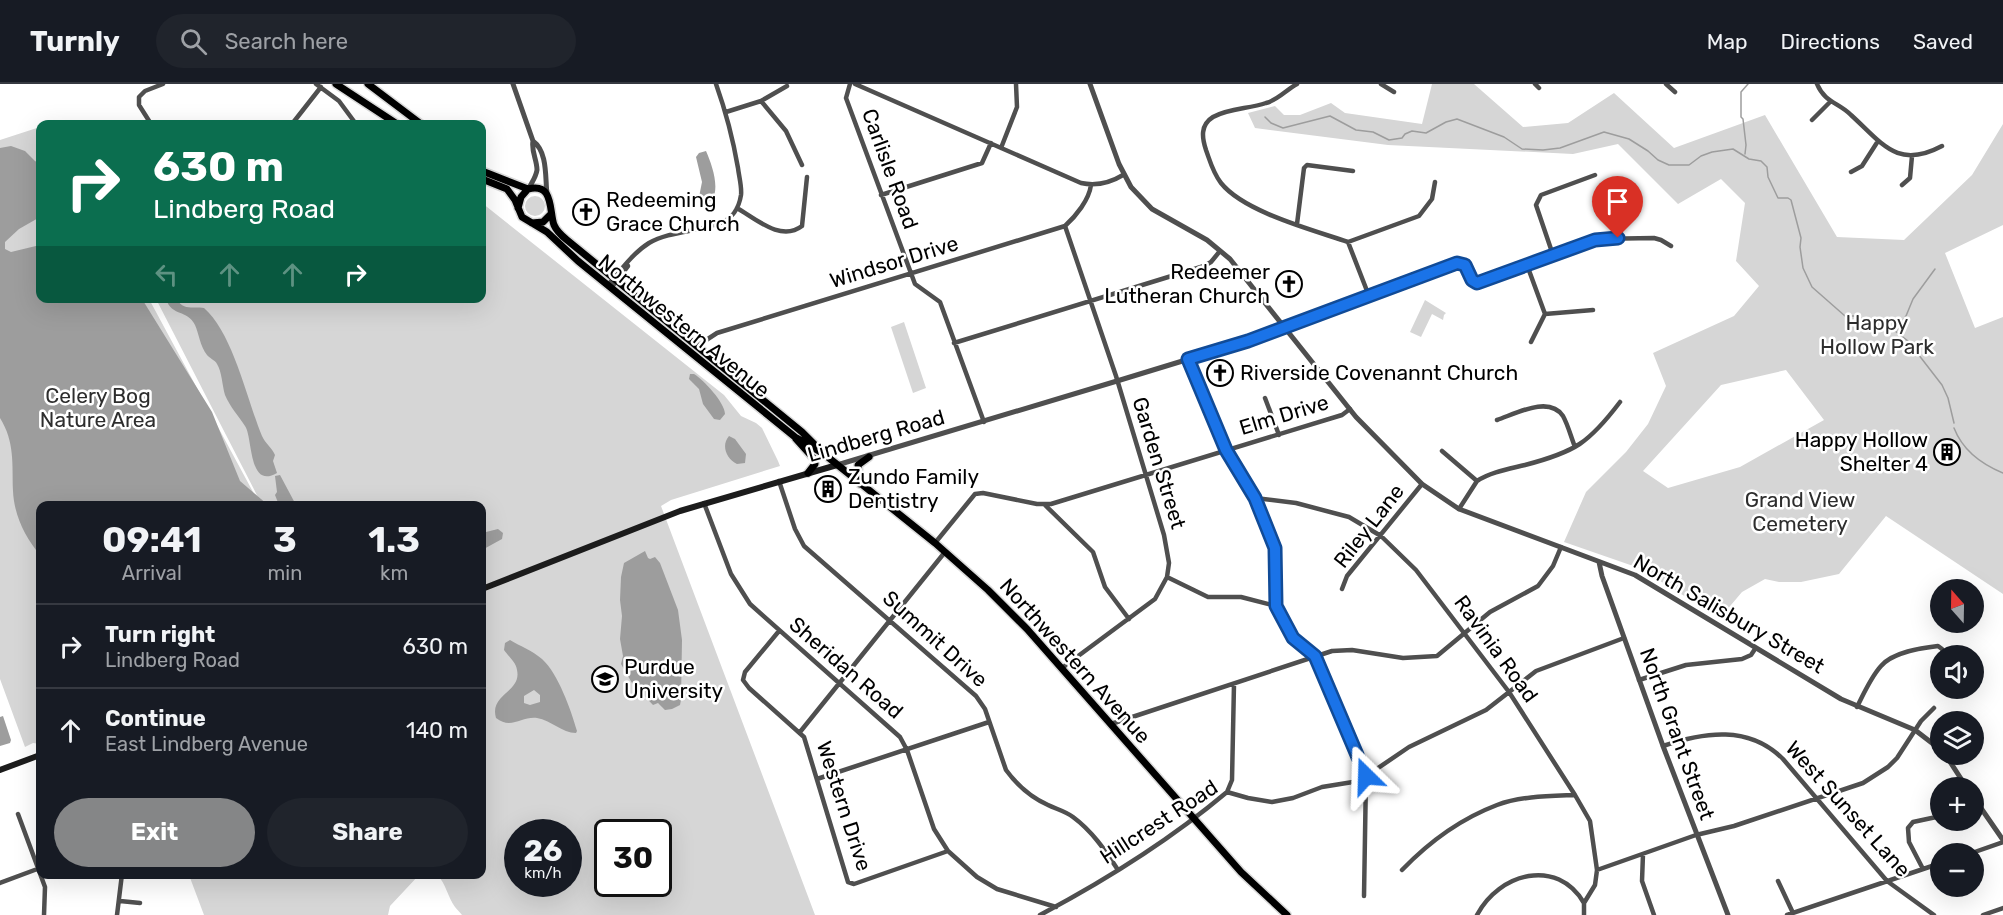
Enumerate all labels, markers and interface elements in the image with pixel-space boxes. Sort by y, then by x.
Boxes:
search box [156,14,576,68]
text: Turnly [30,25,120,58]
icon: search [177,25,210,58]
text: Search here [225,28,348,55]
text: Map [1707,29,1748,54]
text: Directions [1781,29,1880,54]
text: Saved [1913,29,1973,54]
street label: Carlisle Road [857,105,924,232]
text: 630 m [153,142,284,192]
icon: right [54,144,132,222]
pin [1592,176,1643,238]
icon: arrive [1601,185,1634,218]
place label: Redeeming Grace Church [606,187,740,236]
text: Lindberg Road [153,193,335,225]
church icon: Redeeming Grace Church [571,197,601,227]
street label: Windsor Drive [827,230,961,293]
street label: Northwestern Avenue [594,249,775,402]
icon: left [150,258,183,291]
icon: ahead [213,258,246,291]
icon: ahead [276,258,309,291]
icon: right [339,258,372,291]
place label: Redeemer Lutheran Church [1104,259,1270,308]
church icon: Redeemer Lutheran Church [1274,269,1304,299]
park label: Happy Hollow Park [1820,310,1934,359]
church icon: Riverside Covenannt Church [1205,358,1235,388]
place label: Riverside Covenannt Church [1240,360,1518,385]
park label: Celery Bog Nature Area [40,383,156,432]
street label: Elm Drive [1236,389,1332,440]
street label: Garden Street [1128,394,1191,532]
street label: Lindberg Road [804,404,947,467]
place label: Happy Hollow Shelter 4 [1795,427,1928,476]
building icon: Happy Hollow Shelter 4 [1932,437,1962,467]
place label: Zundo Family Dentistry [848,464,979,513]
building icon: Zundo Family Dentistry [813,474,843,504]
street label: Riley Lane [1328,479,1409,573]
park label: Grand View Cemetery [1745,487,1855,536]
text: 09:41 [102,518,202,561]
text: 3 [273,518,297,561]
text: 1.3 [368,518,420,561]
street label: North Salisbury Street [1629,549,1829,678]
text: Arrival [122,561,182,585]
text: min [268,561,302,585]
text: km [380,561,408,585]
street label: Northwestern Avenue [995,573,1156,748]
north arrow [1930,579,1984,633]
map controls [1930,579,1984,897]
street label: Summit Drive [878,585,993,692]
street label: Ravinia Road [1449,590,1544,707]
street label: Sheridan Road [784,611,908,724]
text: Turn right [105,621,215,648]
icon: right [54,630,87,663]
text: 630 m [403,633,468,660]
street label: North Grant Street [1635,644,1720,823]
button: sound [1930,645,1984,699]
text: Lindberg Road [105,648,240,672]
place label: Purdue University [624,654,724,703]
school or university icon: Purdue University [590,664,620,694]
text: Continue [105,705,206,732]
button: layers [1930,711,1984,765]
icon: ahead [54,714,87,747]
text: 140 m [406,717,468,744]
text: East Lindberg Avenue [105,732,308,756]
street label: West Sunset Lane [1781,736,1916,882]
street label: Western Drive [812,738,877,874]
position arrow [1334,744,1398,808]
street label: Hillcrest Road [1095,774,1222,869]
button: + [1930,777,1984,831]
button: Exit [54,798,255,867]
button: Share [267,798,468,867]
speed limit sign: 30 [594,819,672,897]
text: 26 [523,833,563,869]
button: − [1930,843,1984,897]
text: km/h [524,864,562,882]

